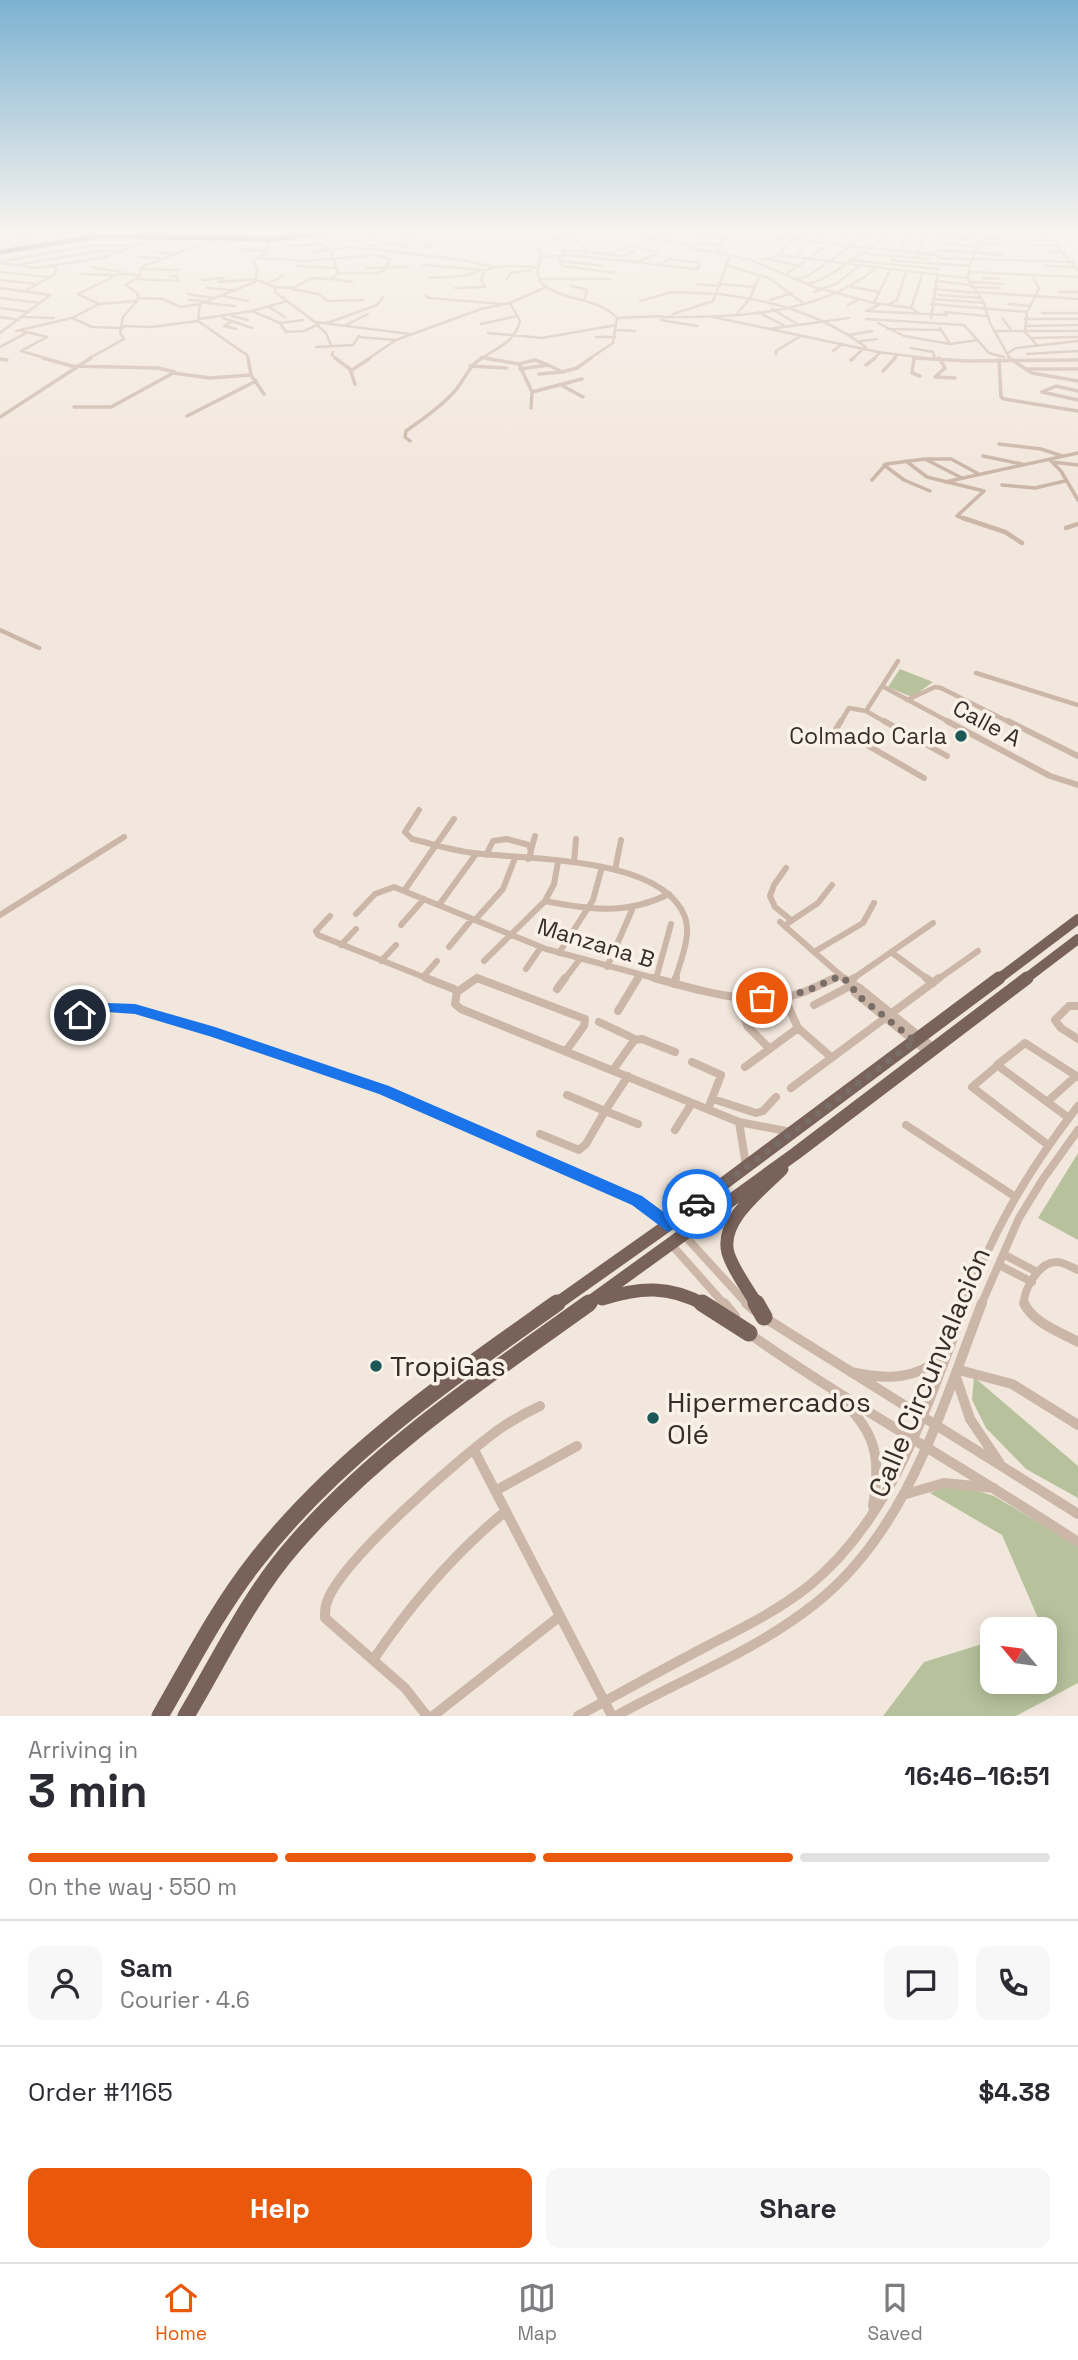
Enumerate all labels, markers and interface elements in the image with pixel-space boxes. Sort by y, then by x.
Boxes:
street label: Calle A [948,693,1026,753]
place label: Colmado Carla [789,721,947,751]
marker: Colmado Carla [953,728,969,744]
street label: Manzana B [534,911,658,975]
pin [732,968,792,1028]
icon: bag [743,979,781,1017]
pin [50,985,110,1045]
icon: home [61,996,99,1034]
courier [662,1169,732,1239]
icon: car [678,1185,716,1223]
street label: Calle Circunvalación [860,1241,998,1503]
place label: TropiGas [390,1348,506,1384]
marker: TropiGas [368,1358,384,1374]
place label: Hipermercados Olé [667,1384,871,1452]
marker: Hipermercados Olé [645,1410,661,1426]
north arrow [980,1617,1057,1694]
map controls [980,1617,1057,1694]
text: Arriving in [28,1735,138,1765]
text: 16:46–16:51 [904,1759,1050,1793]
text: 3 min [28,1762,148,1820]
text: On the way · 550 m [28,1872,237,1902]
button: person [28,1946,102,2020]
button: chat [884,1946,958,2020]
button: phone [976,1946,1050,2020]
text: Sam [120,1951,173,1985]
text: Courier · 4.6 [120,1985,250,2015]
text: Order #1165 [28,2075,173,2109]
text: $4.38 [979,2075,1050,2109]
button: Help [28,2168,532,2248]
button: Share [546,2168,1050,2248]
tab: Home [155,2279,207,2346]
tab: Map [517,2279,557,2346]
tab: Saved [867,2279,923,2346]

